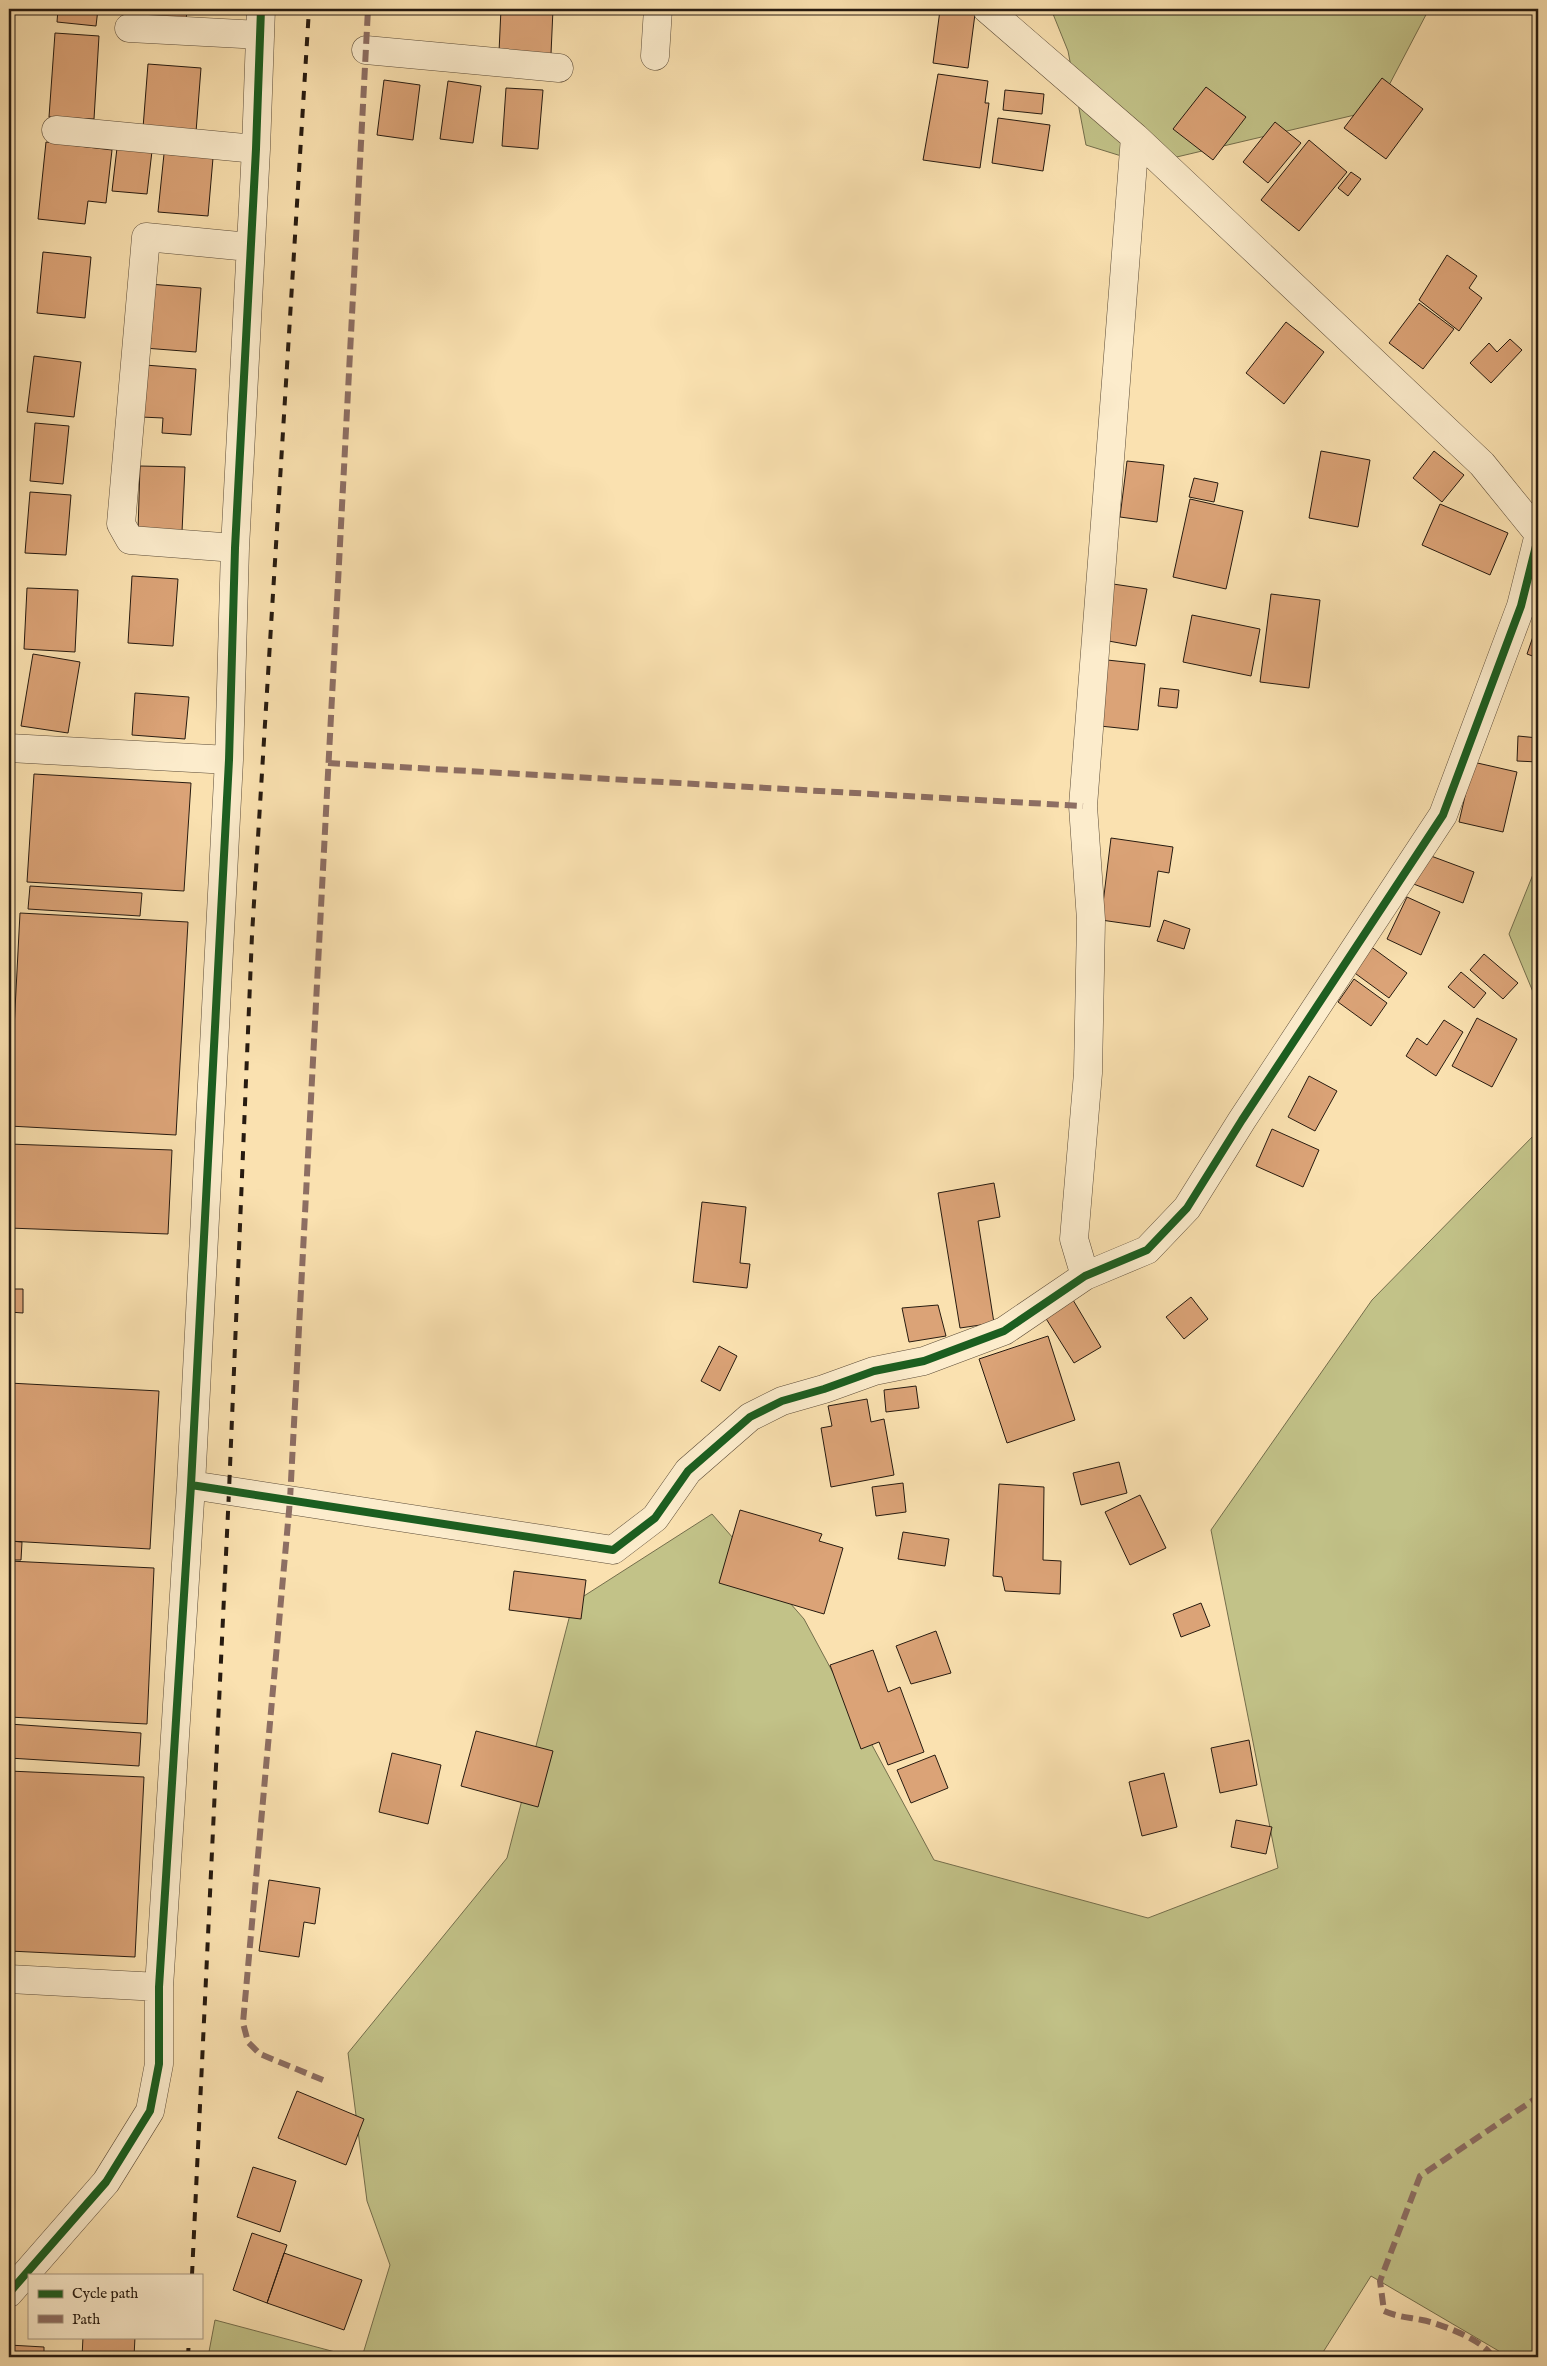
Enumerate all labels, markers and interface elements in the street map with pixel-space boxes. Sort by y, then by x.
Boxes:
legend [28,2274,202,2338]
text: Cycle path [72,2284,138,2303]
text: Path [72,2310,100,2329]

